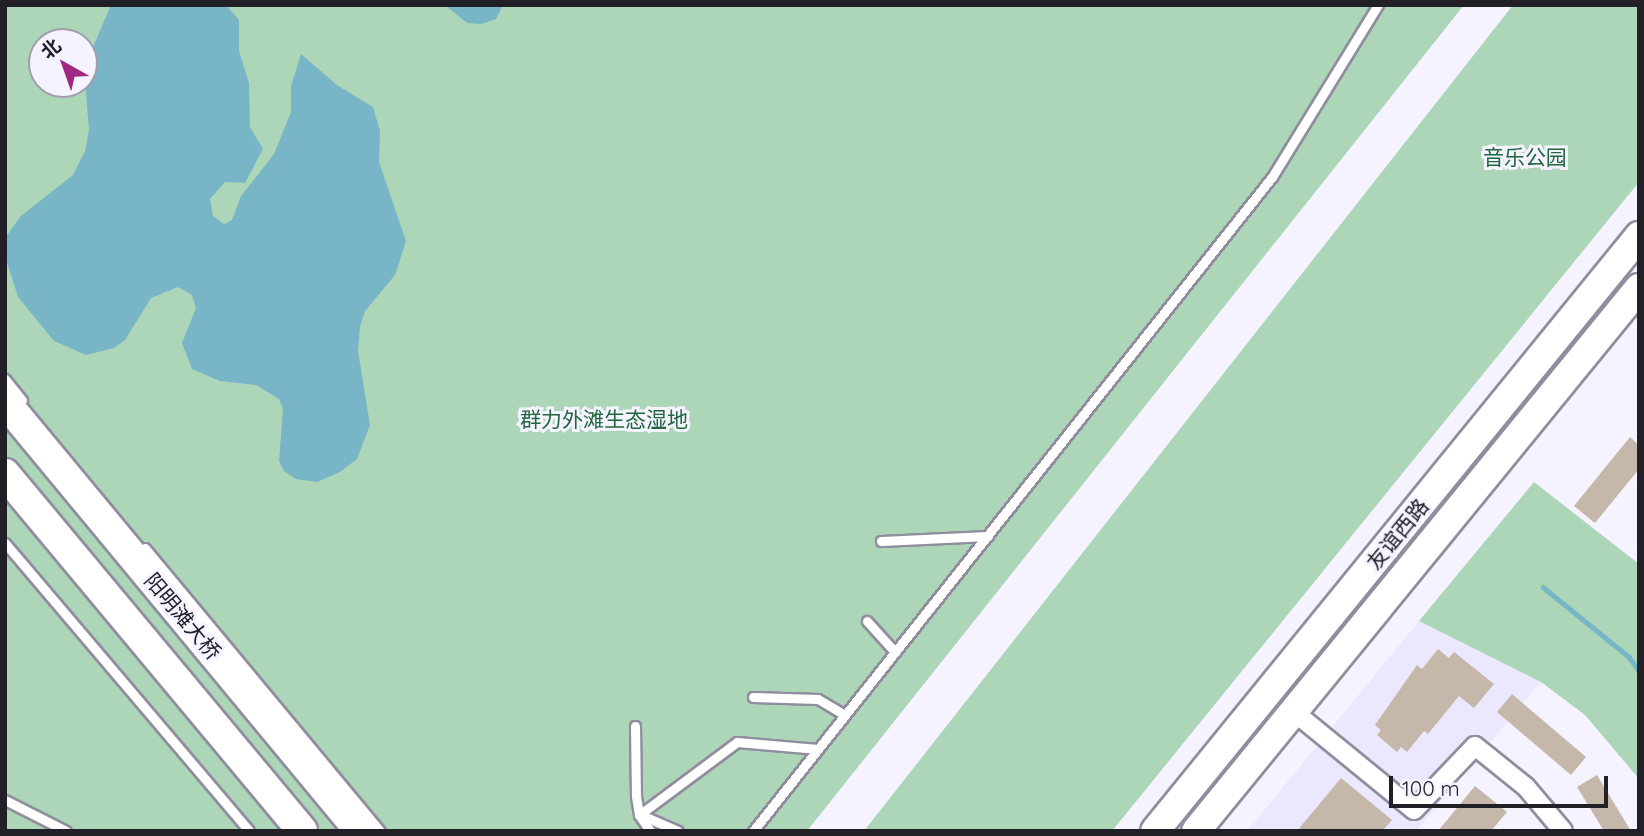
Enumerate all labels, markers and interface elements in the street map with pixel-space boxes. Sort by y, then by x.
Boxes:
north arrow [28,28,98,98]
text: 北 [36,33,66,64]
park label: 音乐公园 [1483,144,1567,170]
park label: 群力外滩生态湿地 [520,406,688,432]
street label: 友谊西路 [1361,493,1433,575]
street label: 阳明滩大桥 [140,568,226,664]
scale bar [1392,762,1611,806]
text: 100 m [1402,775,1460,801]

